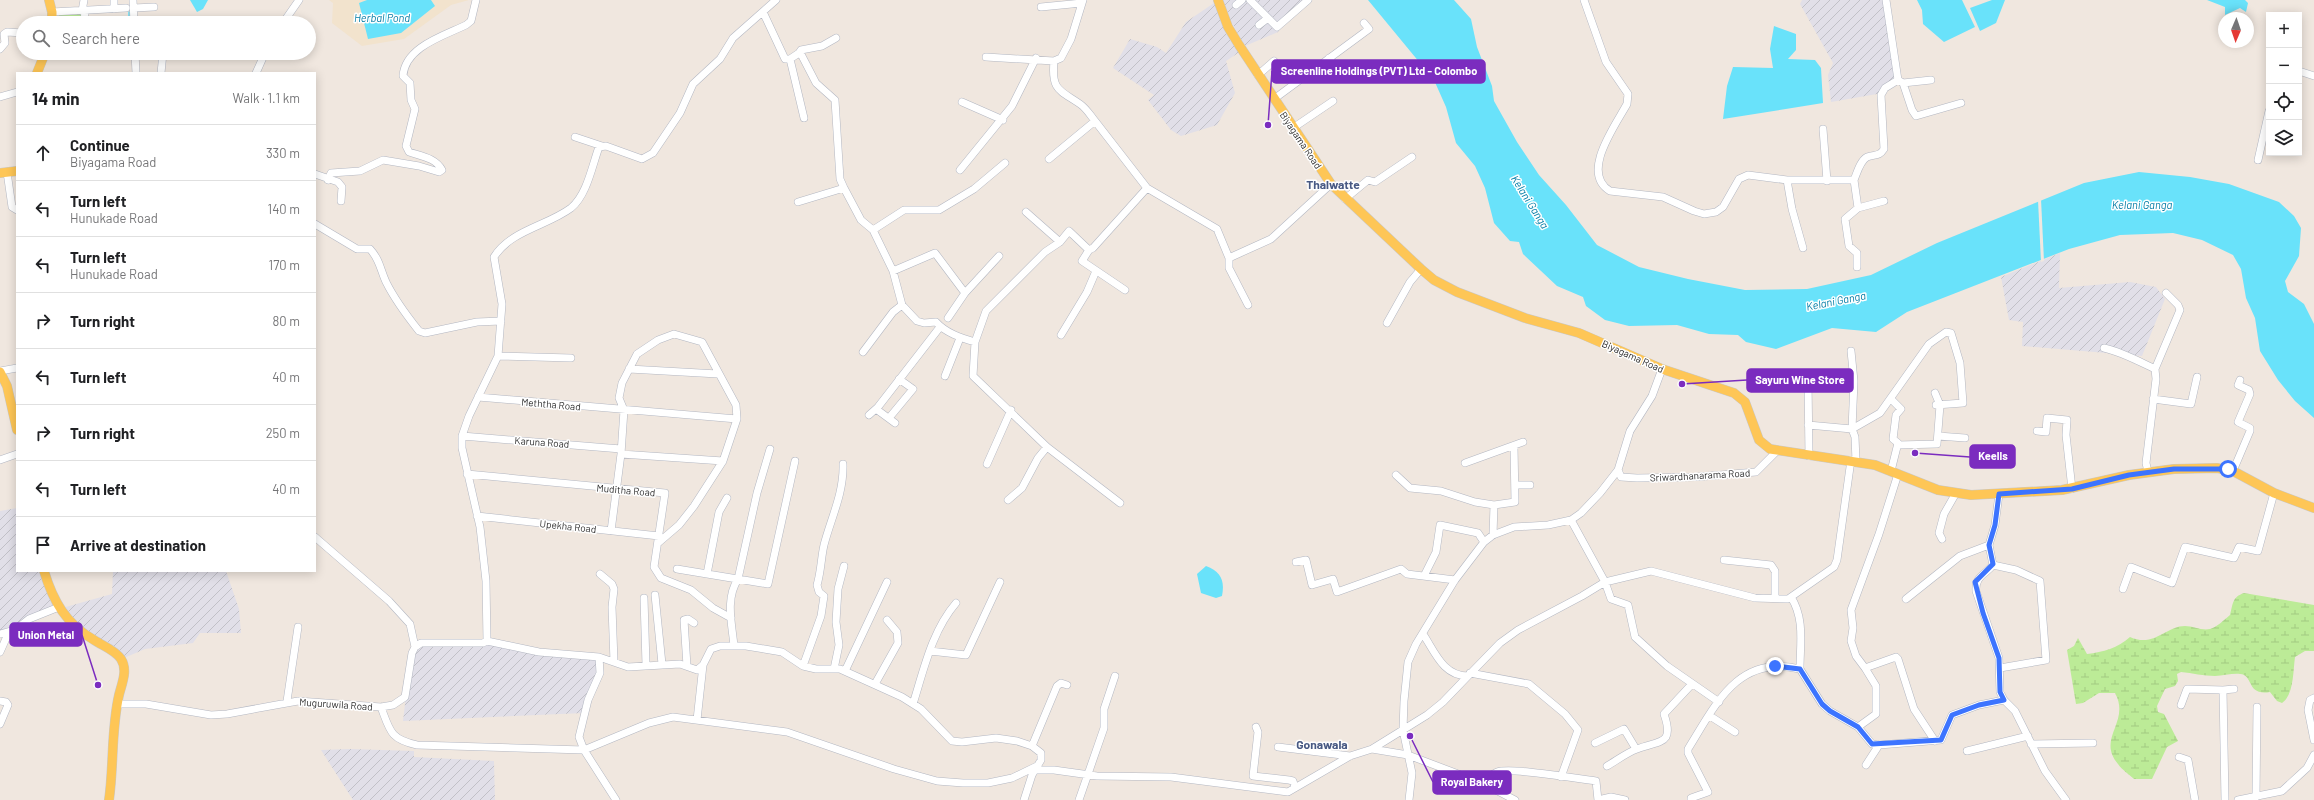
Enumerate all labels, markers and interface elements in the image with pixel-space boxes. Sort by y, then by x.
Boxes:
water label: Herbal Pond [354,11,410,24]
north arrow [2218,12,2254,48]
map controls [2266,12,2302,156]
button: + [2266,12,2302,48]
search box [16,16,316,60]
icon: search [30,27,52,49]
text: Search here [62,29,140,47]
button: − [2266,48,2302,84]
callout: Screenline Holdings (PVT) Ltd - Colombo [1272,60,1485,83]
text: Screenline Holdings (PVT) Ltd - Colombo [1281,64,1477,77]
button: locate [2266,84,2302,120]
text: 14 min [32,88,80,108]
text: Walk · 1.1 km [233,90,300,106]
street label: Biyagama Road [1277,109,1325,171]
button: layers [2266,120,2302,156]
text: Continue [70,136,130,154]
icon: ahead [32,142,54,164]
text: 330 m [266,145,300,161]
text: Biyagama Road [70,154,156,170]
water label: Kelani Ganga [1509,173,1552,231]
district label: Thalwatte [1306,177,1360,191]
text: Turn left [70,192,126,210]
icon: left [32,198,54,220]
water label: Kelani Ganga [2112,198,2172,211]
text: 140 m [268,201,300,217]
text: Hunukade Road [70,210,158,226]
text: Turn left [70,248,126,266]
icon: left [32,254,54,276]
text: 170 m [269,257,300,273]
text: Hunukade Road [70,266,158,282]
water label: Kelani Ganga [1805,288,1867,313]
icon: right [32,310,54,332]
text: Turn right [70,312,135,330]
text: 80 m [273,313,300,329]
street label: Biyagama Road [1600,337,1666,375]
icon: left [32,366,54,388]
text: Turn left [70,368,126,386]
text: 40 m [272,369,300,385]
callout: Sayuru Wine Store [1747,369,1853,392]
text: Sayuru Wine Store [1755,373,1845,386]
street label: Meththa Road [521,395,581,413]
icon: right [32,422,54,444]
text: Turn right [70,424,135,442]
text: 250 m [266,425,300,441]
street label: Karuna Road [514,434,570,450]
callout: Keells [1970,445,2015,468]
text: Keells [1978,449,2008,462]
route start [2219,460,2237,478]
street label: Sriwardhanarama Road [1649,466,1751,484]
icon: left [32,478,54,500]
text: Turn left [70,480,126,498]
text: 40 m [272,481,300,497]
street label: Muditha Road [596,481,656,499]
street label: Upekha Road [539,517,597,535]
icon: arrive [32,534,54,556]
text: Arrive at destination [70,536,206,554]
callout: Union Metal [10,623,82,646]
text: Union Metal [18,628,75,641]
route end [1766,657,1784,675]
street label: Muguruwila Road [299,695,373,713]
district label: Gonawala [1296,737,1348,751]
callout: Royal Bakery [1433,771,1511,794]
text: Royal Bakery [1441,775,1504,788]

